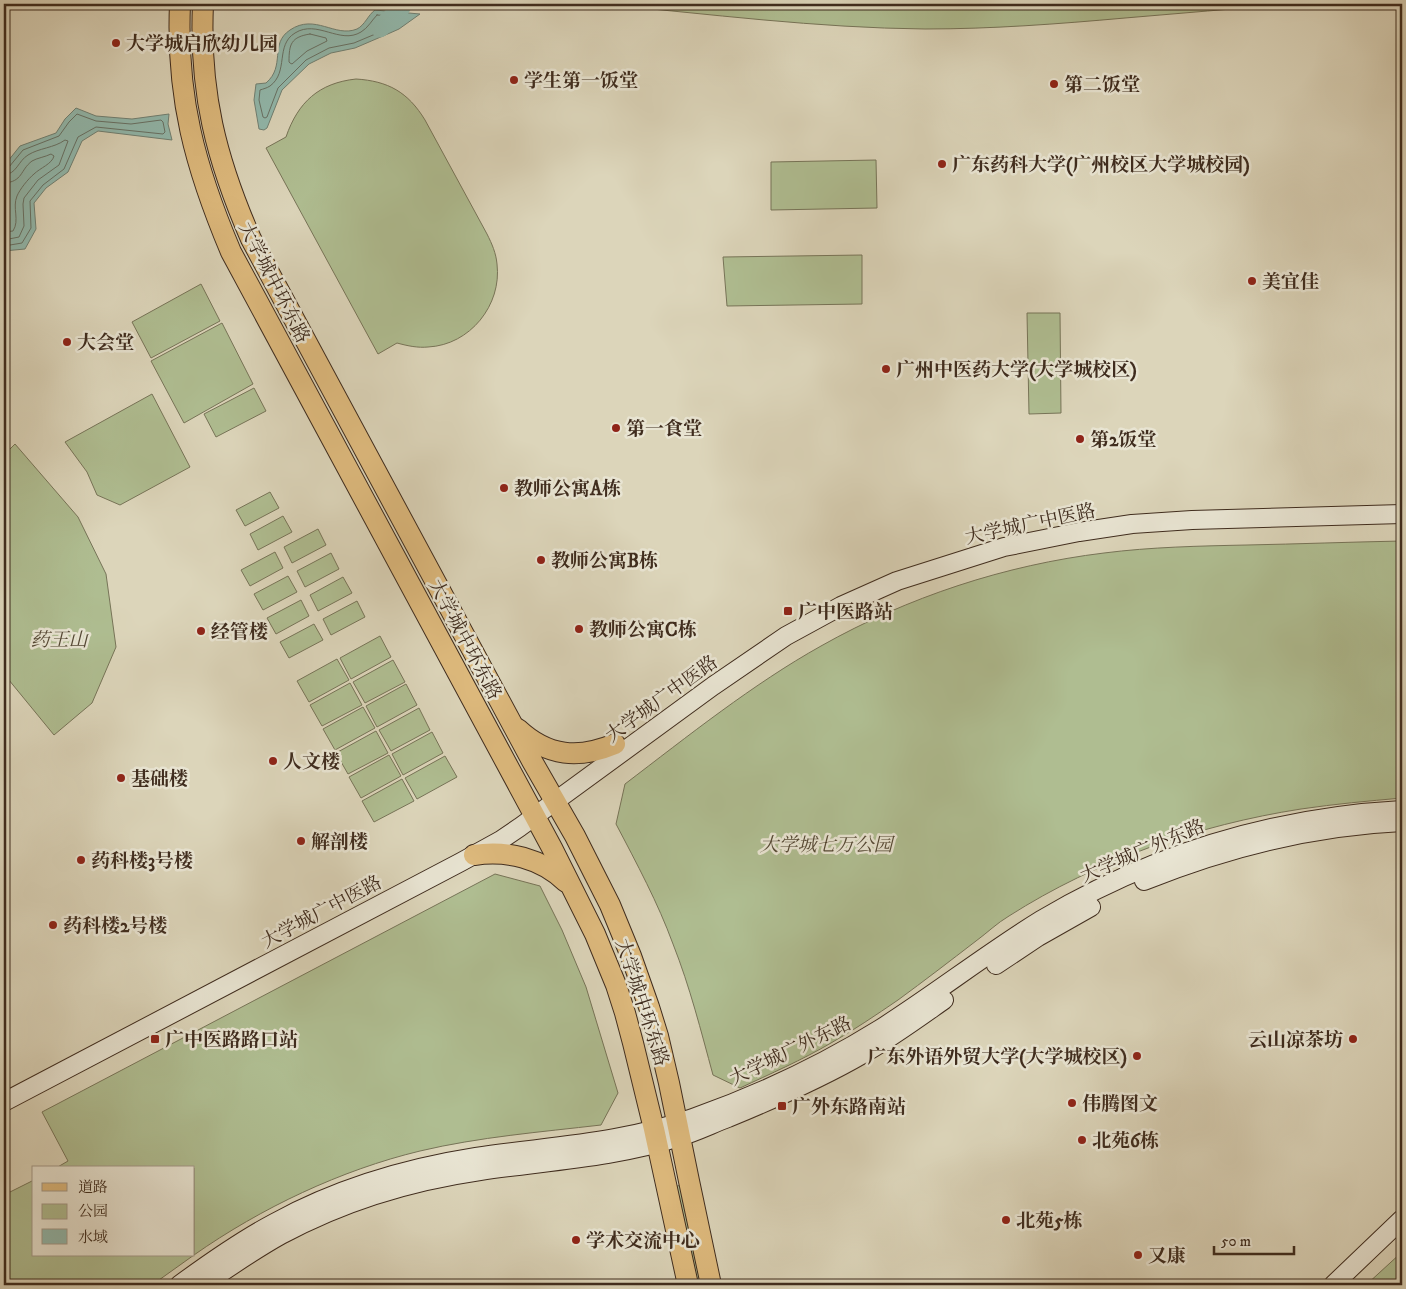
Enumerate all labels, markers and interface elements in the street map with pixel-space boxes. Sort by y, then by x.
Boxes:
place label: 大学城启欣幼儿园 [126,33,278,56]
marker: 大学城启欣幼儿园 [110,37,122,49]
place label: 学生第一饭堂 [524,70,638,93]
marker: 学生第一饭堂 [508,74,520,86]
place label: 第二饭堂 [1064,74,1140,97]
marker: 第二饭堂 [1048,78,1060,90]
place label: 广东药科大学(广州校区大学城校园) [952,154,1250,177]
marker: 广东药科大学(广州校区大学城校园) [936,158,948,170]
street label: 大学城中环东路 [233,218,314,347]
place label: 美宜佳 [1262,271,1319,294]
marker: 美宜佳 [1246,275,1258,287]
place label: 大会堂 [77,332,134,355]
marker: 大会堂 [61,336,73,348]
place label: 广州中医药大学(大学城校区) [896,359,1137,382]
marker: 广州中医药大学(大学城校区) [880,363,892,375]
place label: 第一食堂 [626,418,702,441]
marker: 第一食堂 [610,422,622,434]
place label: 第2饭堂 [1090,429,1156,452]
marker: 第2饭堂 [1074,433,1086,445]
place label: 教师公寓A栋 [514,478,621,501]
marker: 教师公寓A栋 [498,482,510,494]
street label: 大学城广中医路 [963,499,1098,550]
place label: 教师公寓B栋 [551,550,658,573]
marker: 教师公寓B栋 [535,554,547,566]
street label: 大学城中环东路 [423,576,506,704]
place label: 广中医路站 [798,601,893,624]
marker: 广中医路站 [782,605,794,617]
place label: 教师公寓C栋 [589,619,697,642]
place label: 经管楼 [211,621,268,644]
marker: 教师公寓C栋 [573,623,585,635]
marker: 经管楼 [195,625,207,637]
park label: 药王山 [30,629,89,652]
street label: 大学城广中医路 [601,651,722,748]
place label: 人文楼 [283,751,340,774]
marker: 人文楼 [267,755,279,767]
place label: 基础楼 [131,768,188,791]
marker: 基础楼 [115,772,127,784]
street label: 大学城广外东路 [1077,815,1208,888]
place label: 解剖楼 [311,831,368,854]
park label: 大学城七万公园 [759,834,895,857]
marker: 解剖楼 [295,835,307,847]
place label: 药科楼3号楼 [91,850,193,873]
marker: 药科楼3号楼 [75,854,87,866]
street label: 大学城广中医路 [258,871,386,954]
place label: 药科楼2号楼 [63,915,167,938]
marker: 药科楼2号楼 [47,919,59,931]
street label: 大学城中环东路 [610,936,673,1069]
street label: 大学城广外东路 [726,1012,855,1091]
place label: 广中医路路口站 [165,1029,298,1052]
place label: 云山凉茶坊 [1248,1029,1343,1052]
marker: 广中医路路口站 [149,1033,161,1045]
marker: 云山凉茶坊 [1347,1033,1359,1045]
place label: 广东外语外贸大学(大学城校区) [867,1046,1127,1069]
marker: 广东外语外贸大学(大学城校区) [1131,1050,1143,1062]
place label: 伟腾图文 [1082,1093,1158,1116]
place label: 广外东路南站 [792,1096,906,1119]
marker: 伟腾图文 [1066,1097,1078,1109]
marker: 广外东路南站 [776,1100,788,1112]
place label: 北苑6栋 [1092,1130,1159,1153]
marker: 北苑6栋 [1076,1134,1088,1146]
legend [32,1166,195,1256]
text: 道路 [78,1178,108,1197]
text: 公园 [78,1202,108,1221]
place label: 北苑5栋 [1016,1210,1082,1233]
marker: 北苑5栋 [1000,1214,1012,1226]
scale bar [1214,1224,1294,1256]
text: 水域 [78,1228,108,1247]
place label: 学术交流中心 [586,1230,700,1253]
text: 50 m [1221,1232,1251,1251]
marker: 学术交流中心 [570,1234,582,1246]
place label: 又康 [1148,1245,1186,1268]
marker: 又康 [1132,1249,1144,1261]

